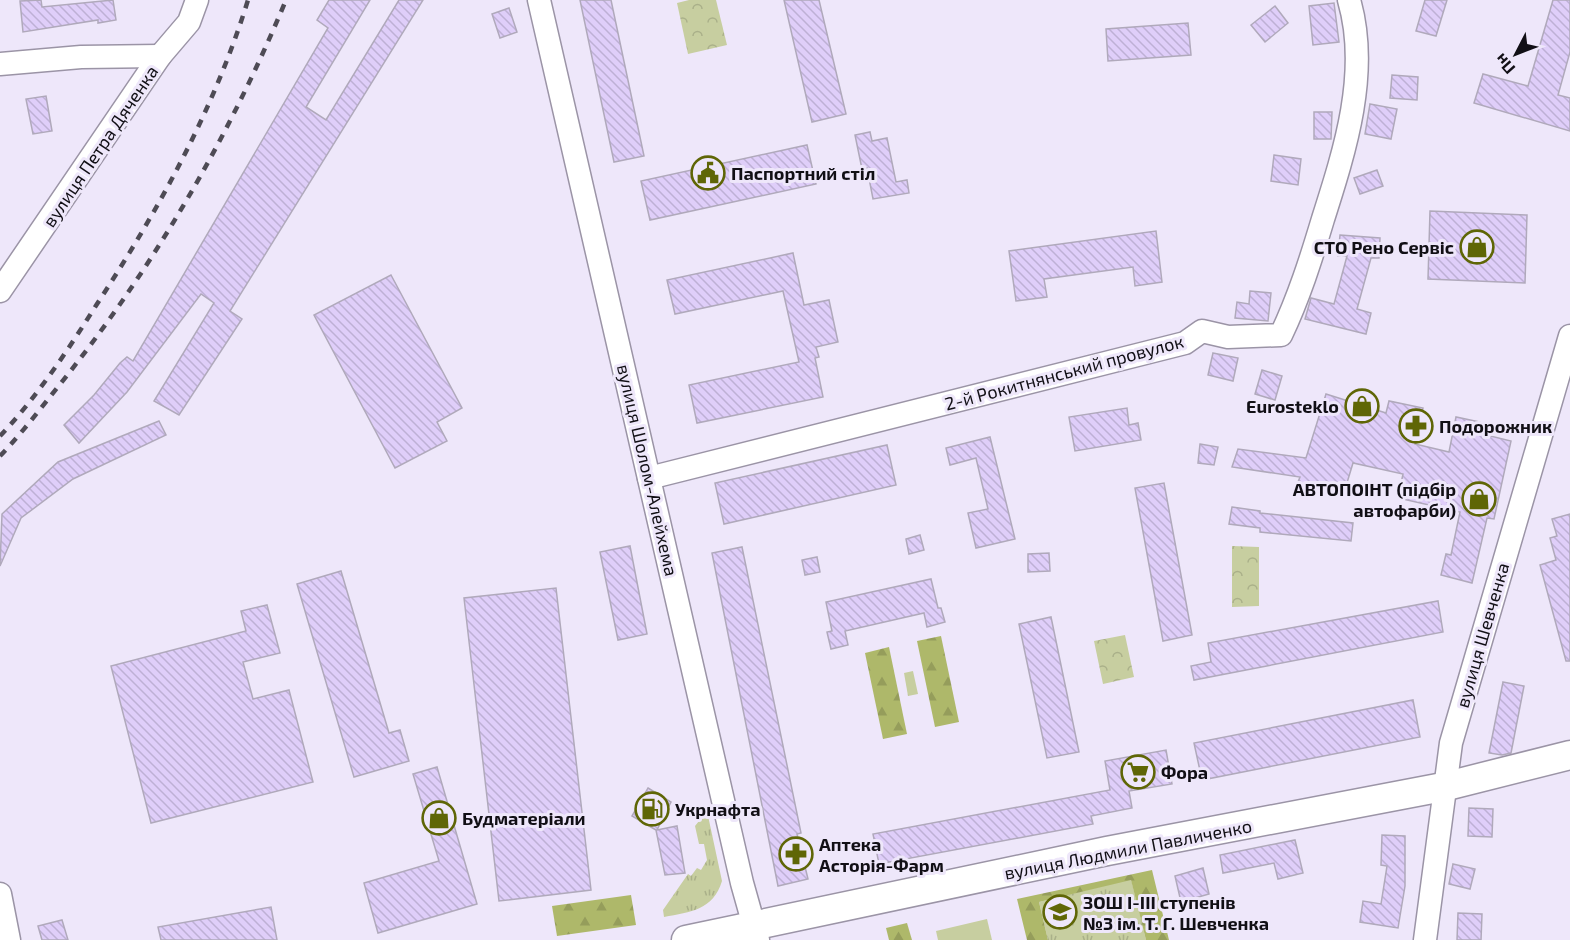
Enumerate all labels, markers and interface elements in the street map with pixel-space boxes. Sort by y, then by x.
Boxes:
north arrow [1486,24,1546,84]
text: Пн [1490,50,1518,78]
street label: вулиця Петра Дяченка [38,61,162,231]
public building icon: Паспортний стіл [690,155,726,191]
place label: Паспортний стіл [731,162,875,184]
shop icon: СТО Рено Сервіс [1459,229,1495,265]
place label: СТО Рено Сервіс [1314,236,1454,258]
street label: 2-й Рокитнянський провулок [942,329,1186,414]
street label: вулиця Шолом-Алейхема [613,362,683,578]
shop icon: Eurosteklo [1344,388,1380,424]
place label: Eurosteklo [1246,395,1339,417]
pharmacy icon: Подорожник [1398,408,1434,444]
place label: Подорожник [1439,415,1552,437]
place label: АВТОПОІНТ (підбір автофарби) [1293,478,1456,521]
shop icon: АВТОПОІНТ (підбір автофарби) [1461,481,1497,517]
street label: вулиця Шевченка [1451,560,1513,710]
supermarket icon: Фора [1120,754,1156,790]
place label: Фора [1161,761,1208,783]
fuel station icon: Укрнафта [634,791,670,827]
place label: Укрнафта [675,798,760,820]
shop icon: Будматеріали [421,800,457,836]
place label: Будматеріали [462,807,586,829]
street label: вулиця Людмили Павличенко [1002,814,1254,884]
place label: Аптека Асторія-Фарм [819,833,944,876]
pharmacy icon: Аптека Асторія-Фарм [778,836,814,872]
place label: ЗОШ І-ІІІ ступенів №3 ім. Т. Г. Шевченка [1083,891,1269,934]
school or university icon: ЗОШ І-ІІІ ступенів №3 ім. Т. Г. Шевченка [1042,894,1078,930]

